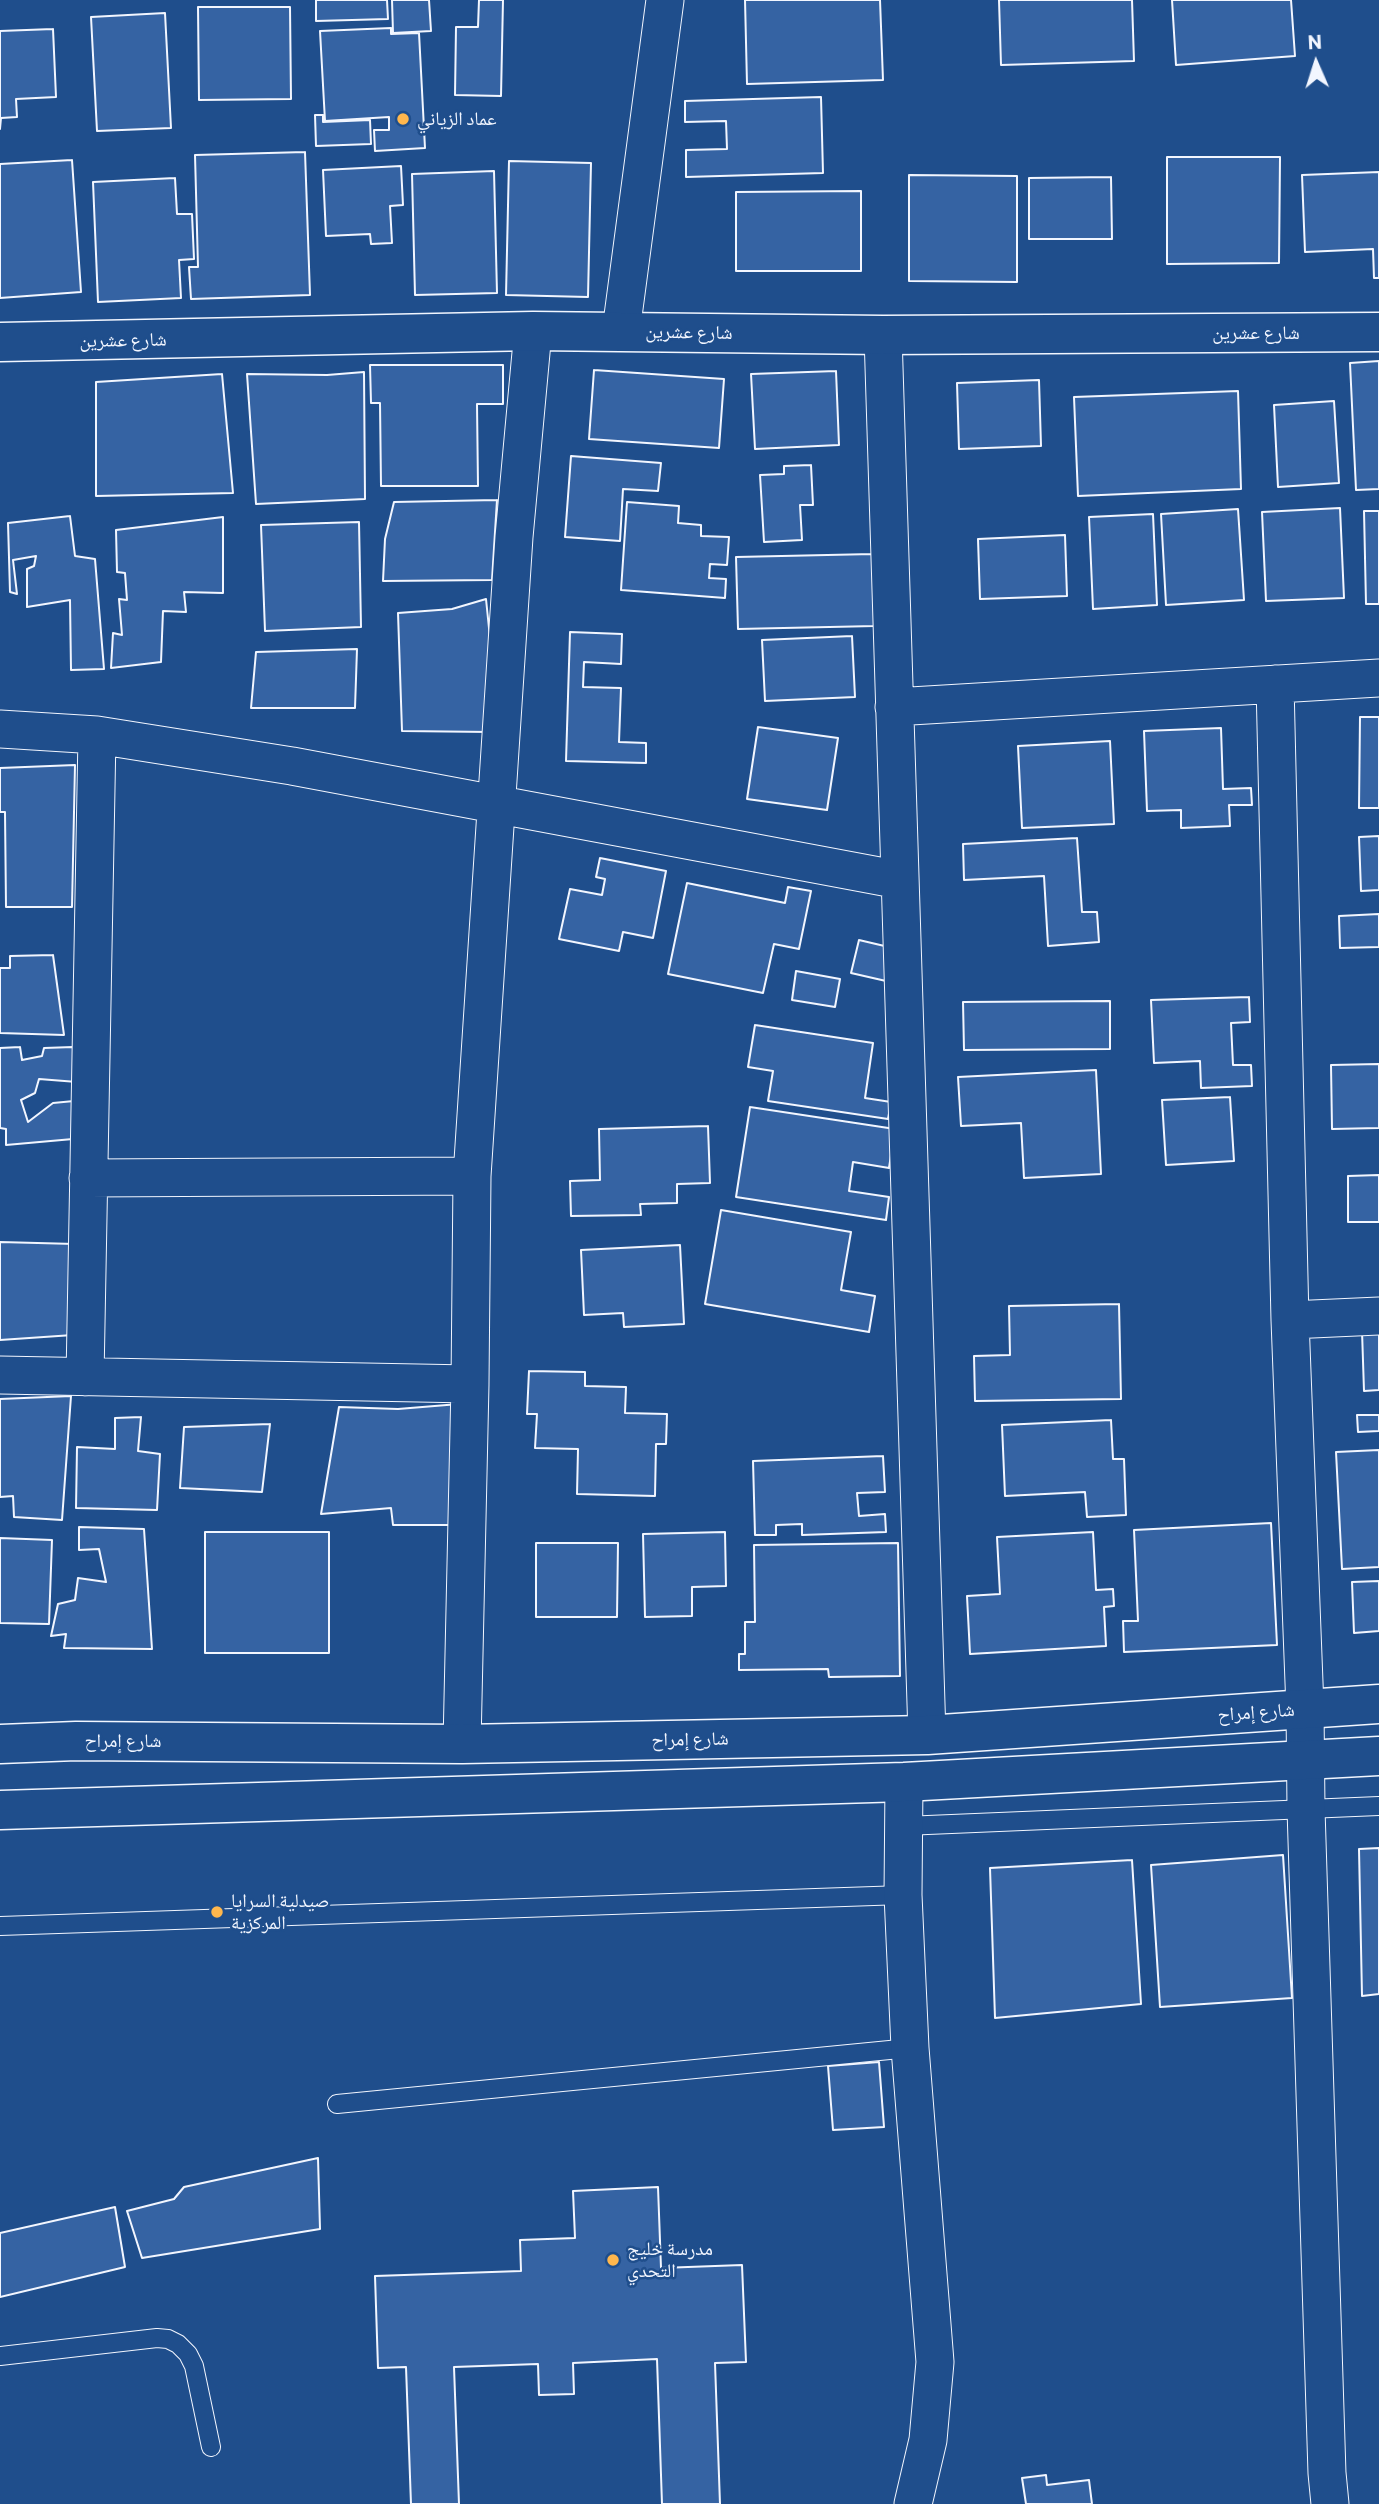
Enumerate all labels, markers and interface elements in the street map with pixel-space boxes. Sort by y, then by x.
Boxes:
north arrow [1281,28,1351,98]
text: N [1307,30,1323,53]
place label: عماد الزياني [417,108,497,130]
marker: عماد الزياني [395,111,411,127]
street label: شارع عشرين [645,320,733,344]
street label: شارع عشرين [1212,322,1300,344]
street label: شارع عشرين [79,328,167,352]
street label: شارع إمراح [1217,1698,1295,1726]
street label: شارع إمراح [651,1727,729,1751]
street label: شارع إمراح [84,1730,162,1752]
place label: صيدلية السرايا المركزية [231,1890,330,1934]
marker: صيدلية السرايا المركزية [209,1904,225,1920]
place label: مدرسة خليج التحدي [627,2238,713,2282]
marker: مدرسة خليج التحدي [605,2252,621,2268]

